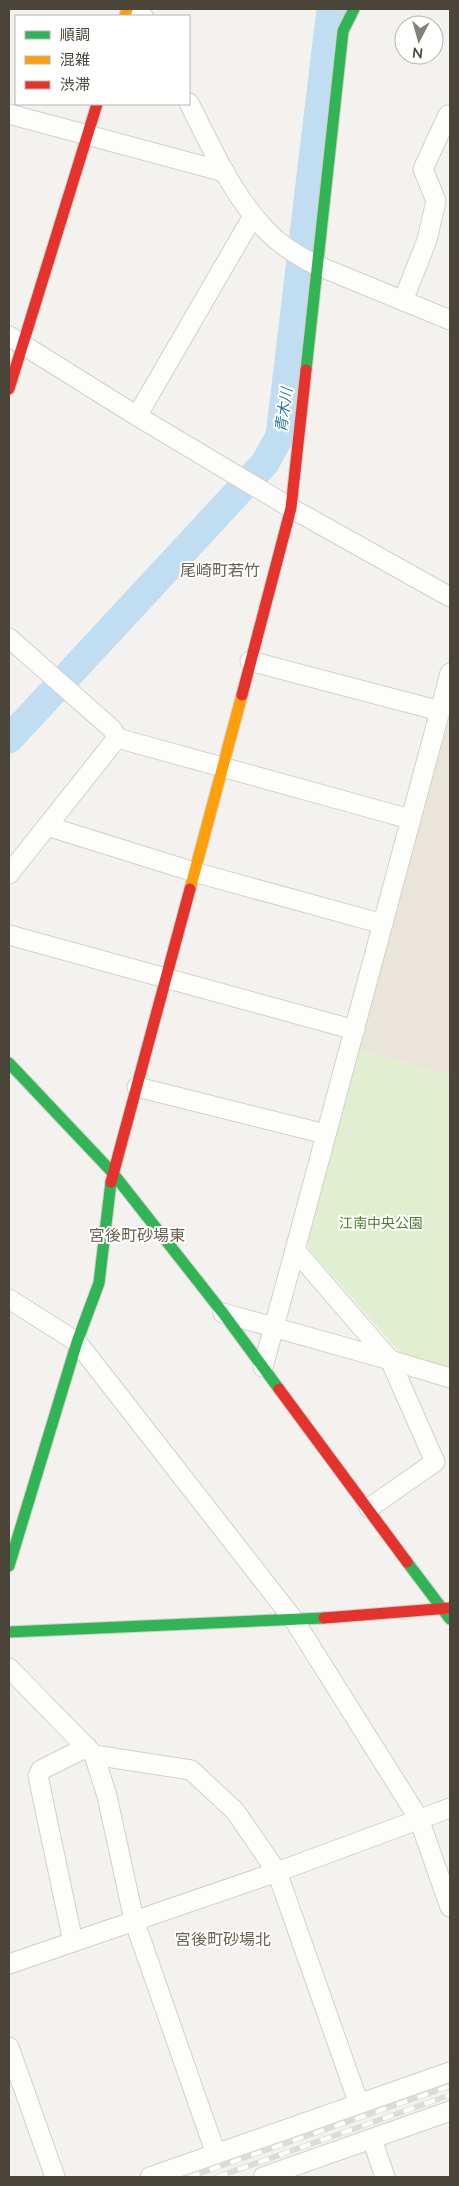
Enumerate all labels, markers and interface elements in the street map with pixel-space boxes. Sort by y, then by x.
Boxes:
legend [15,15,190,105]
north arrow [394,15,444,65]
text: 順調 [60,25,90,43]
text: N [411,44,424,62]
text: 混雑 [60,50,90,68]
text: 渋滞 [60,75,90,93]
water label: 青木川 [271,384,295,434]
district label: 尾崎町若竹 [180,560,260,579]
park label: 江南中央公園 [339,1214,423,1231]
district label: 宮後町砂場東 [89,1225,185,1244]
district label: 宮後町砂場北 [175,1929,271,1948]

